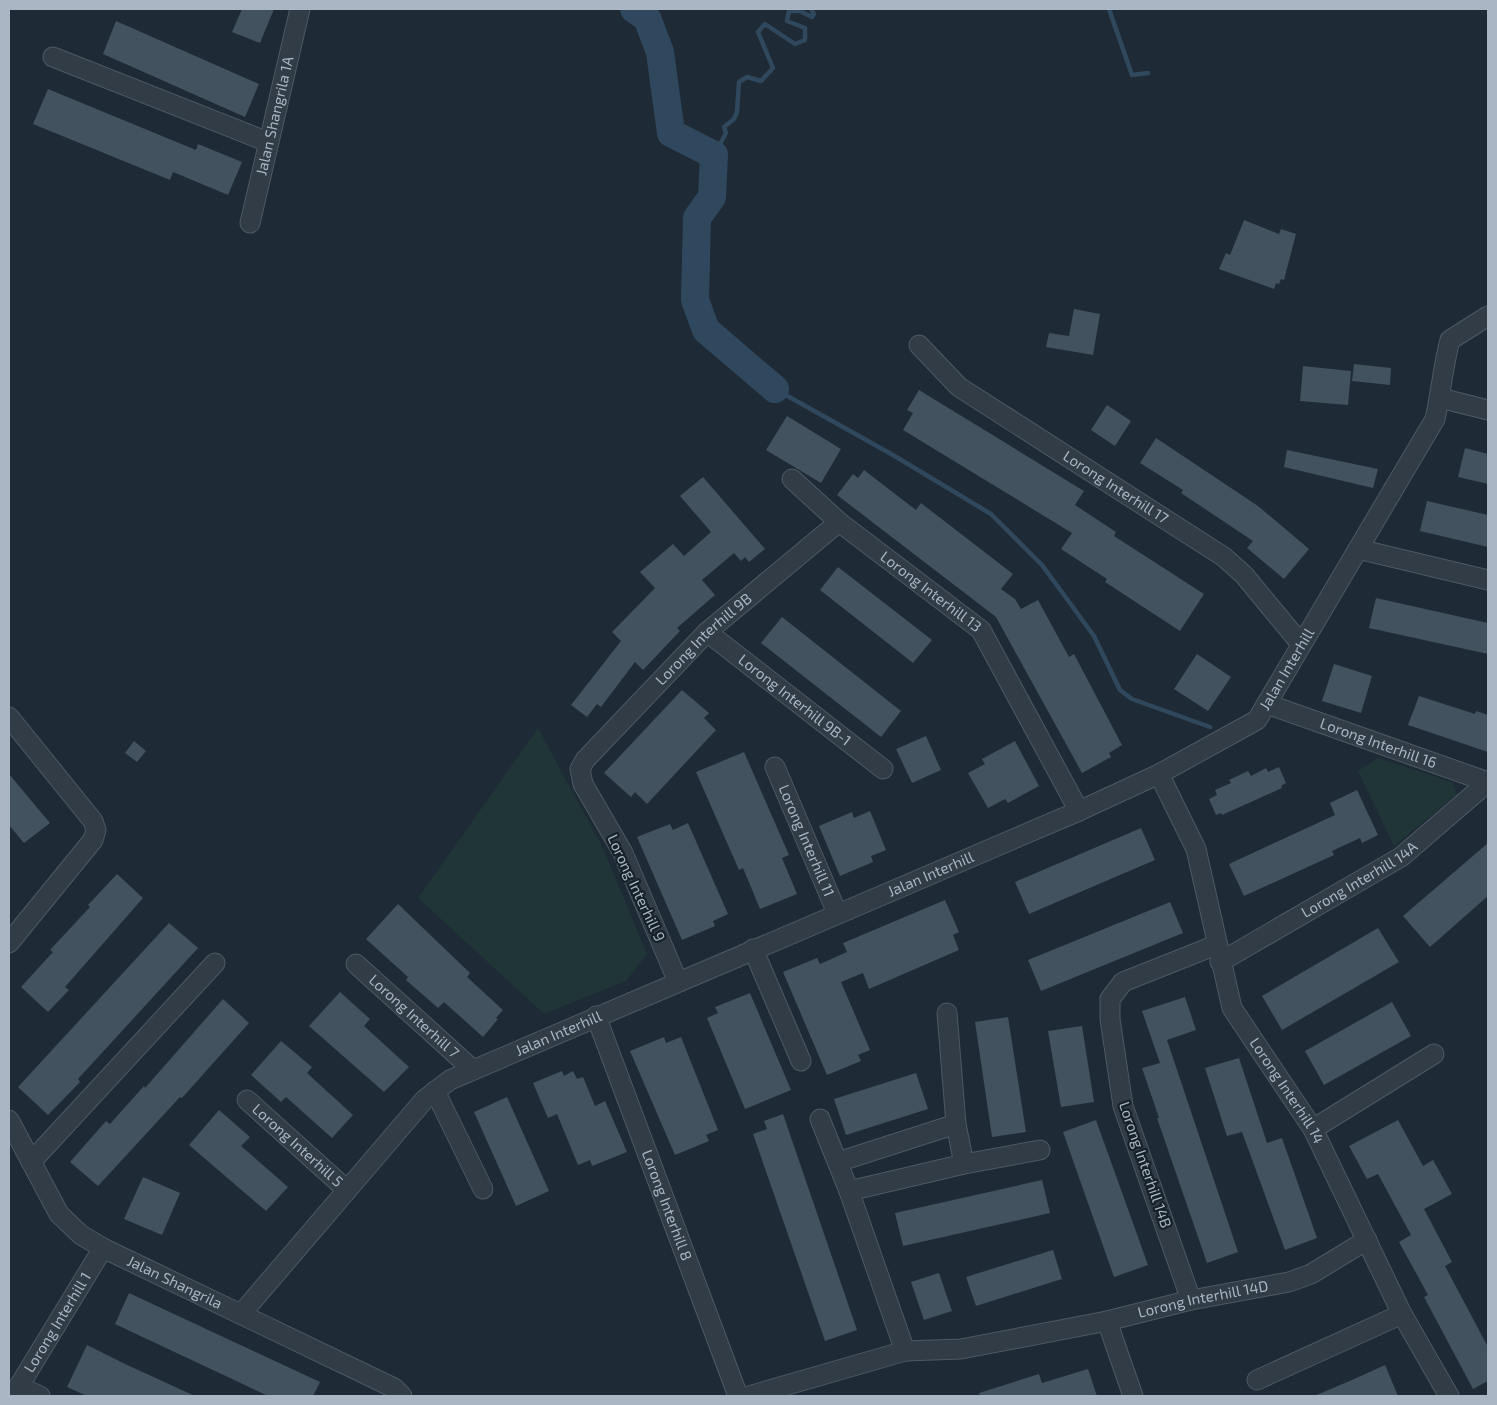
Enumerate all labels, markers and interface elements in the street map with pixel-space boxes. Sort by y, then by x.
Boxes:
street label: Jalan Shangrila 1A [251,54,297,177]
street label: Lorong Interhill 17 [1060,446,1172,527]
street label: Lorong Interhill 13 [877,547,985,635]
street label: Lorong Interhill 9B [651,589,755,688]
street label: Jalan Interhill [1255,624,1318,713]
street label: Lorong Interhill 9B-1 [735,650,855,749]
street label: Lorong Interhill 16 [1318,713,1439,771]
street label: Lorong Interhill 11 [775,782,839,899]
street label: Lorong Interhill 9 [604,831,670,944]
street label: Lorong Interhill 14A [1298,837,1421,921]
street label: Jalan Interhill [885,847,977,900]
street label: Lorong Interhill 7 [366,970,464,1061]
street label: Jalan Interhill [512,1006,604,1059]
street label: Lorong Interhill 14 [1246,1034,1329,1146]
street label: Lorong Interhill 5 [249,1099,347,1190]
street label: Lorong Interhill 14B [1116,1099,1176,1230]
street label: Lorong Interhill 8 [639,1147,697,1263]
street label: Jalan Shangrila [125,1251,225,1312]
street label: Lorong Interhill 1 [20,1269,94,1375]
street label: Lorong Interhill 14D [1136,1276,1270,1321]

